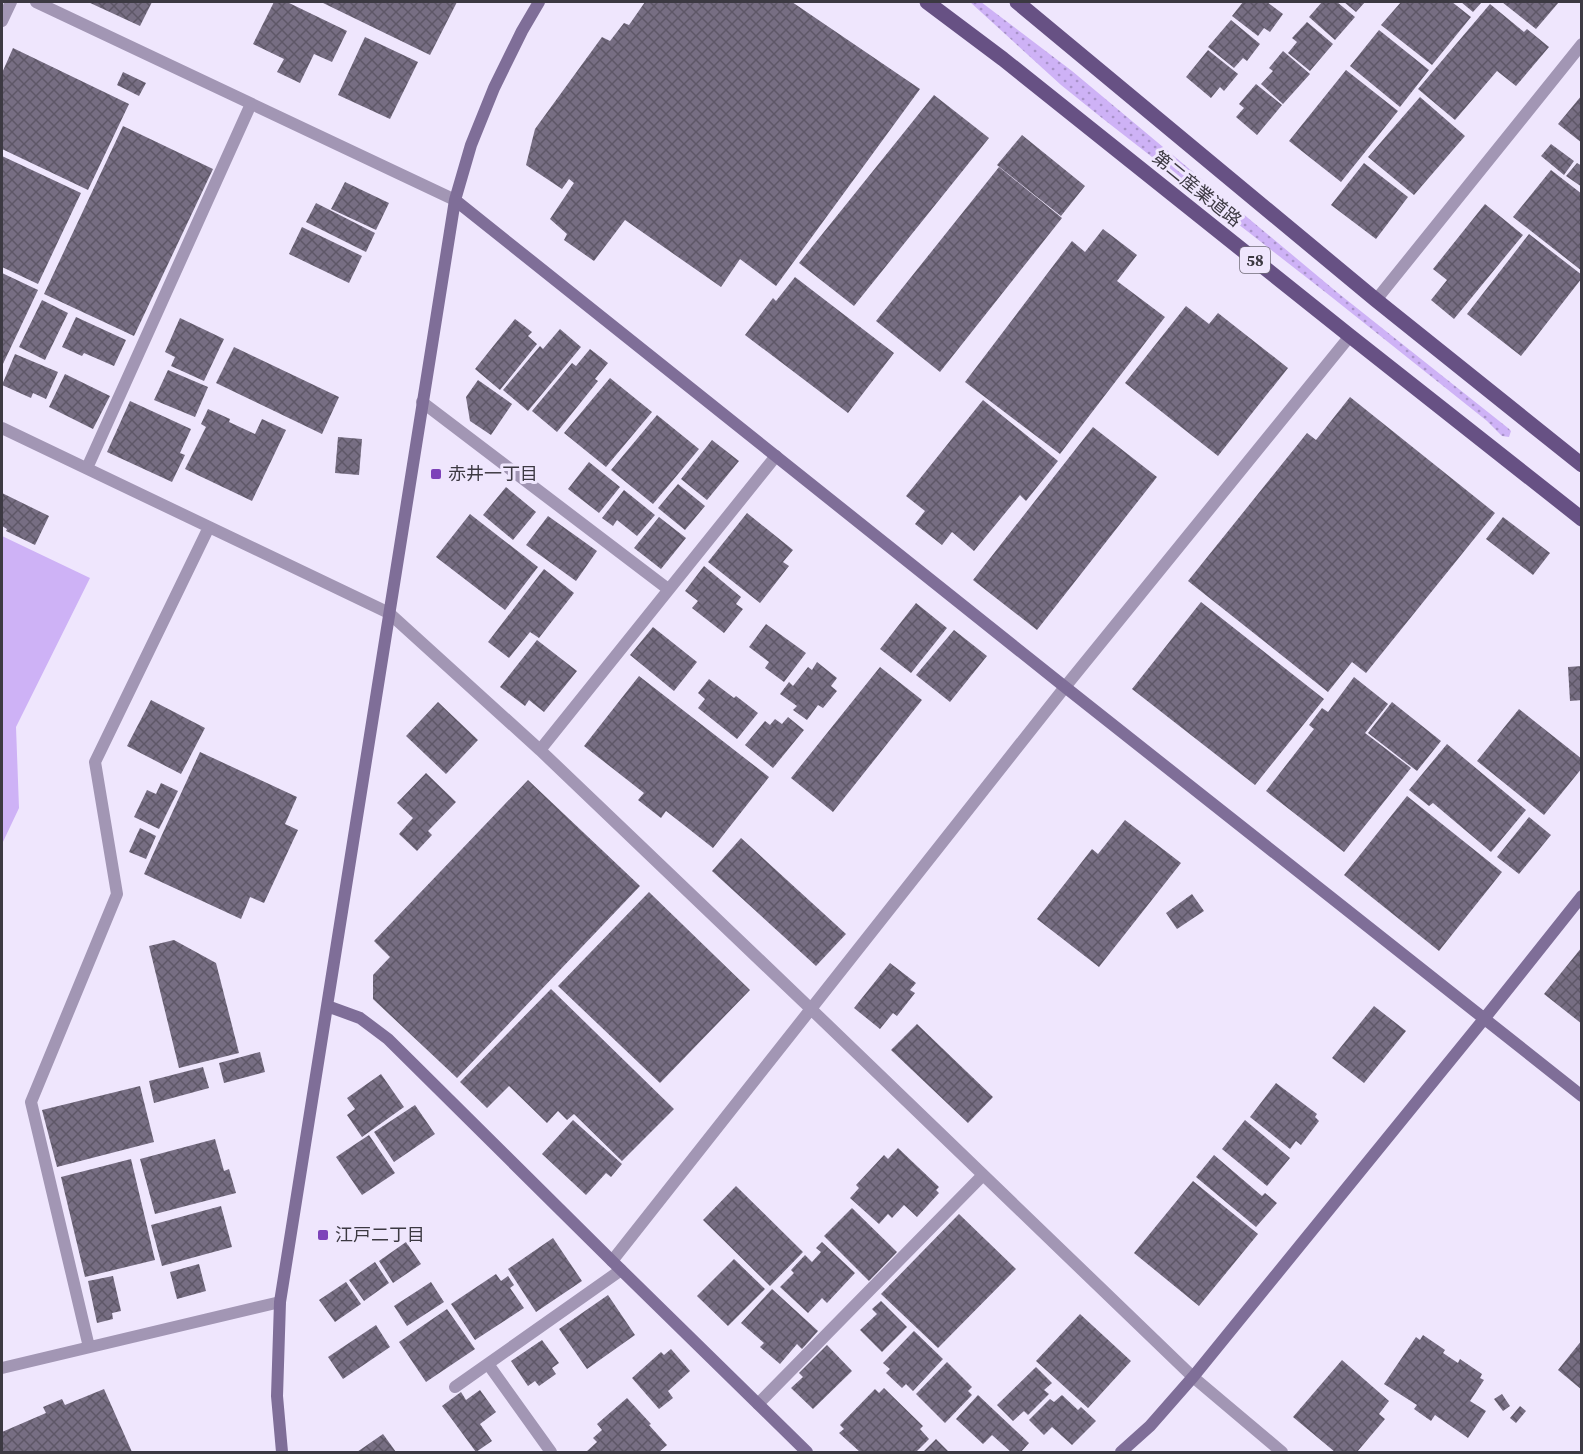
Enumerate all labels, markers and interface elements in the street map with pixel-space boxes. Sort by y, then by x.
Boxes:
street label: 第二産業道路 [1147,145,1247,232]
road number: 58 [1240,247,1270,273]
place label: 赤井一丁目 [448,461,538,486]
marker: 赤井一丁目 [429,467,443,481]
place label: 江戸二丁目 [335,1222,425,1247]
marker: 江戸二丁目 [316,1228,330,1242]

